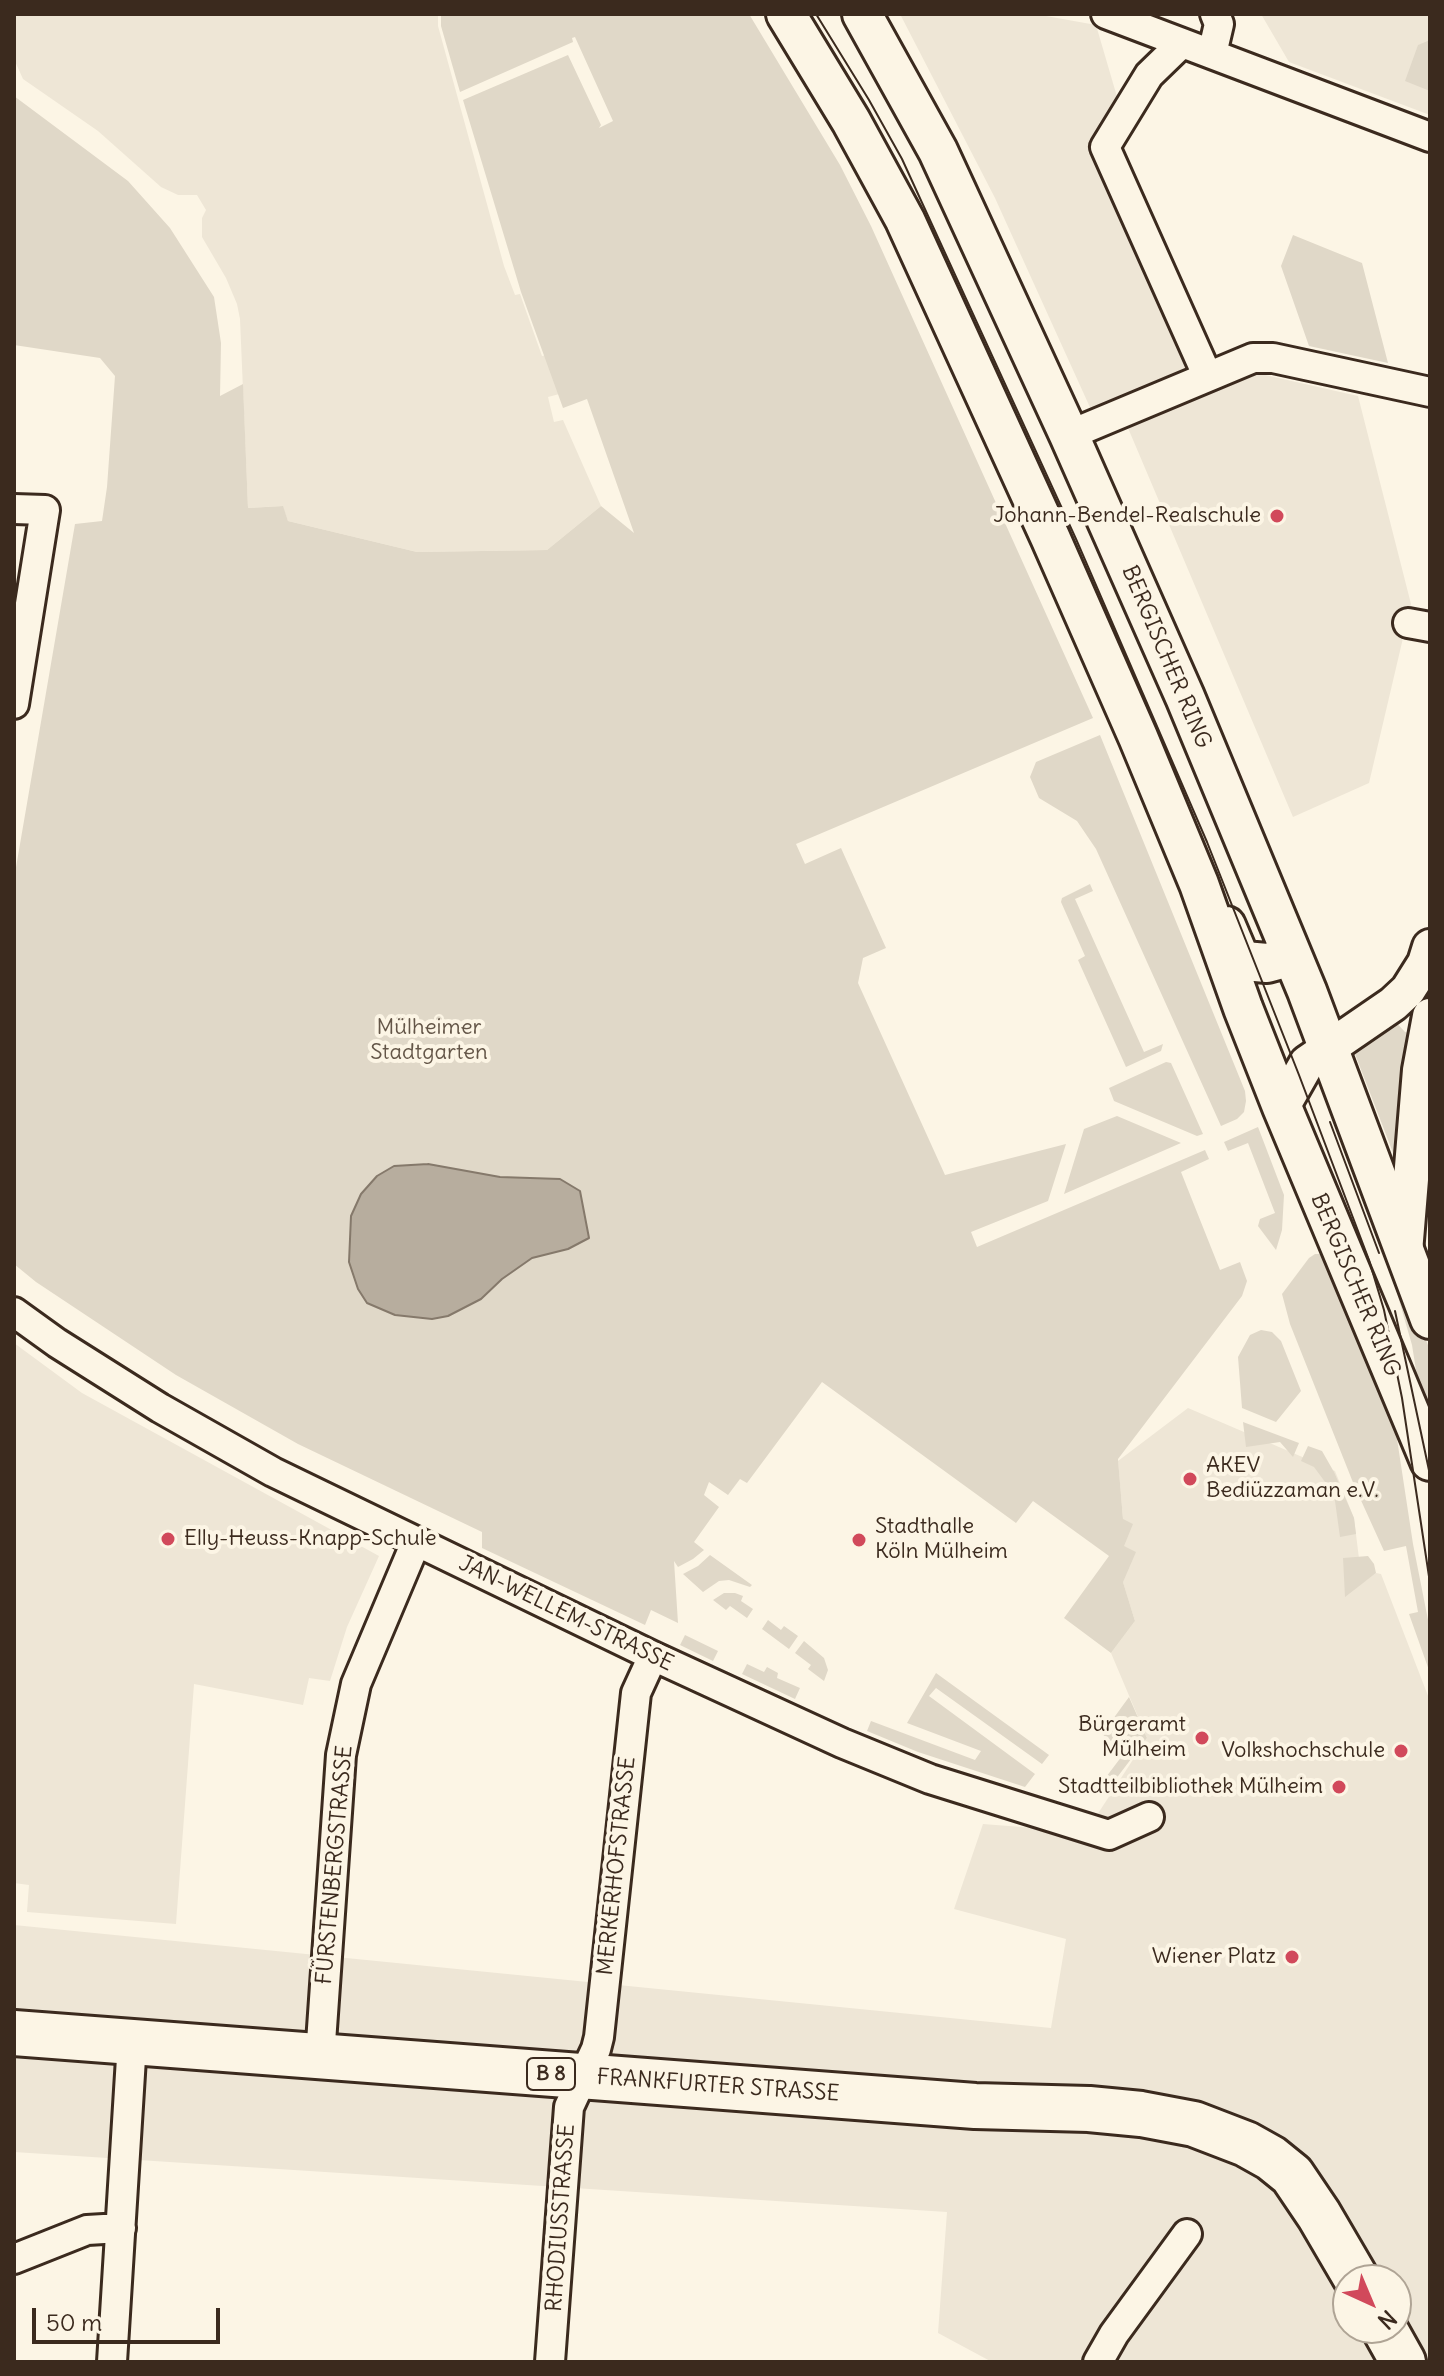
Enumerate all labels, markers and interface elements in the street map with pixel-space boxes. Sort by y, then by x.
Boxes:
place label: Johann-Bendel-Realschule [993,503,1261,529]
marker: Johann-Bendel-Realschule [1268,507,1286,525]
street label: BERGISCHER RING [1116,562,1216,752]
park label: Mülheimer Stadtgarten [370,1015,488,1066]
street label: BERGISCHER RING [1305,1190,1405,1380]
place label: AKEV Bediüzzaman e.V. [1206,1453,1379,1504]
marker: AKEV Bediüzzaman e.V. [1181,1470,1199,1488]
place label: Stadthalle Köln Mülheim [875,1514,1008,1566]
place label: Elly-Heuss-Knapp-Schule [184,1526,437,1552]
marker: Elly-Heuss-Knapp-Schule [159,1530,177,1548]
marker: Stadthalle Köln Mülheim [850,1531,868,1549]
street label: JAN-WELLEM-STRASSE [454,1551,678,1677]
place label: Bürgeramt Mülheim [1078,1712,1186,1764]
marker: Bürgeramt Mülheim [1193,1729,1211,1747]
place label: Volkshochschule [1221,1738,1385,1764]
marker: Volkshochschule [1392,1742,1410,1760]
street label: FÜRSTENBERGSTRASSE [311,1744,359,1986]
street label: MERKERHOFSTRASSE [592,1755,642,1977]
place label: Stadtteilbibliothek Mülheim [1058,1774,1323,1800]
marker: Stadtteilbibliothek Mülheim [1330,1778,1348,1796]
place label: Wiener Platz [1152,1944,1276,1970]
marker: Wiener Platz [1283,1948,1301,1966]
road number: B 8 [527,2058,575,2090]
street label: FRANKFURTER STRASSE [596,2064,840,2108]
street label: RHODIUSSTRASSE [541,2123,581,2313]
north arrow [1332,2264,1412,2344]
scale bar [36,2292,224,2342]
text: N [1372,2304,1402,2335]
text: 50 m [46,2307,102,2337]

